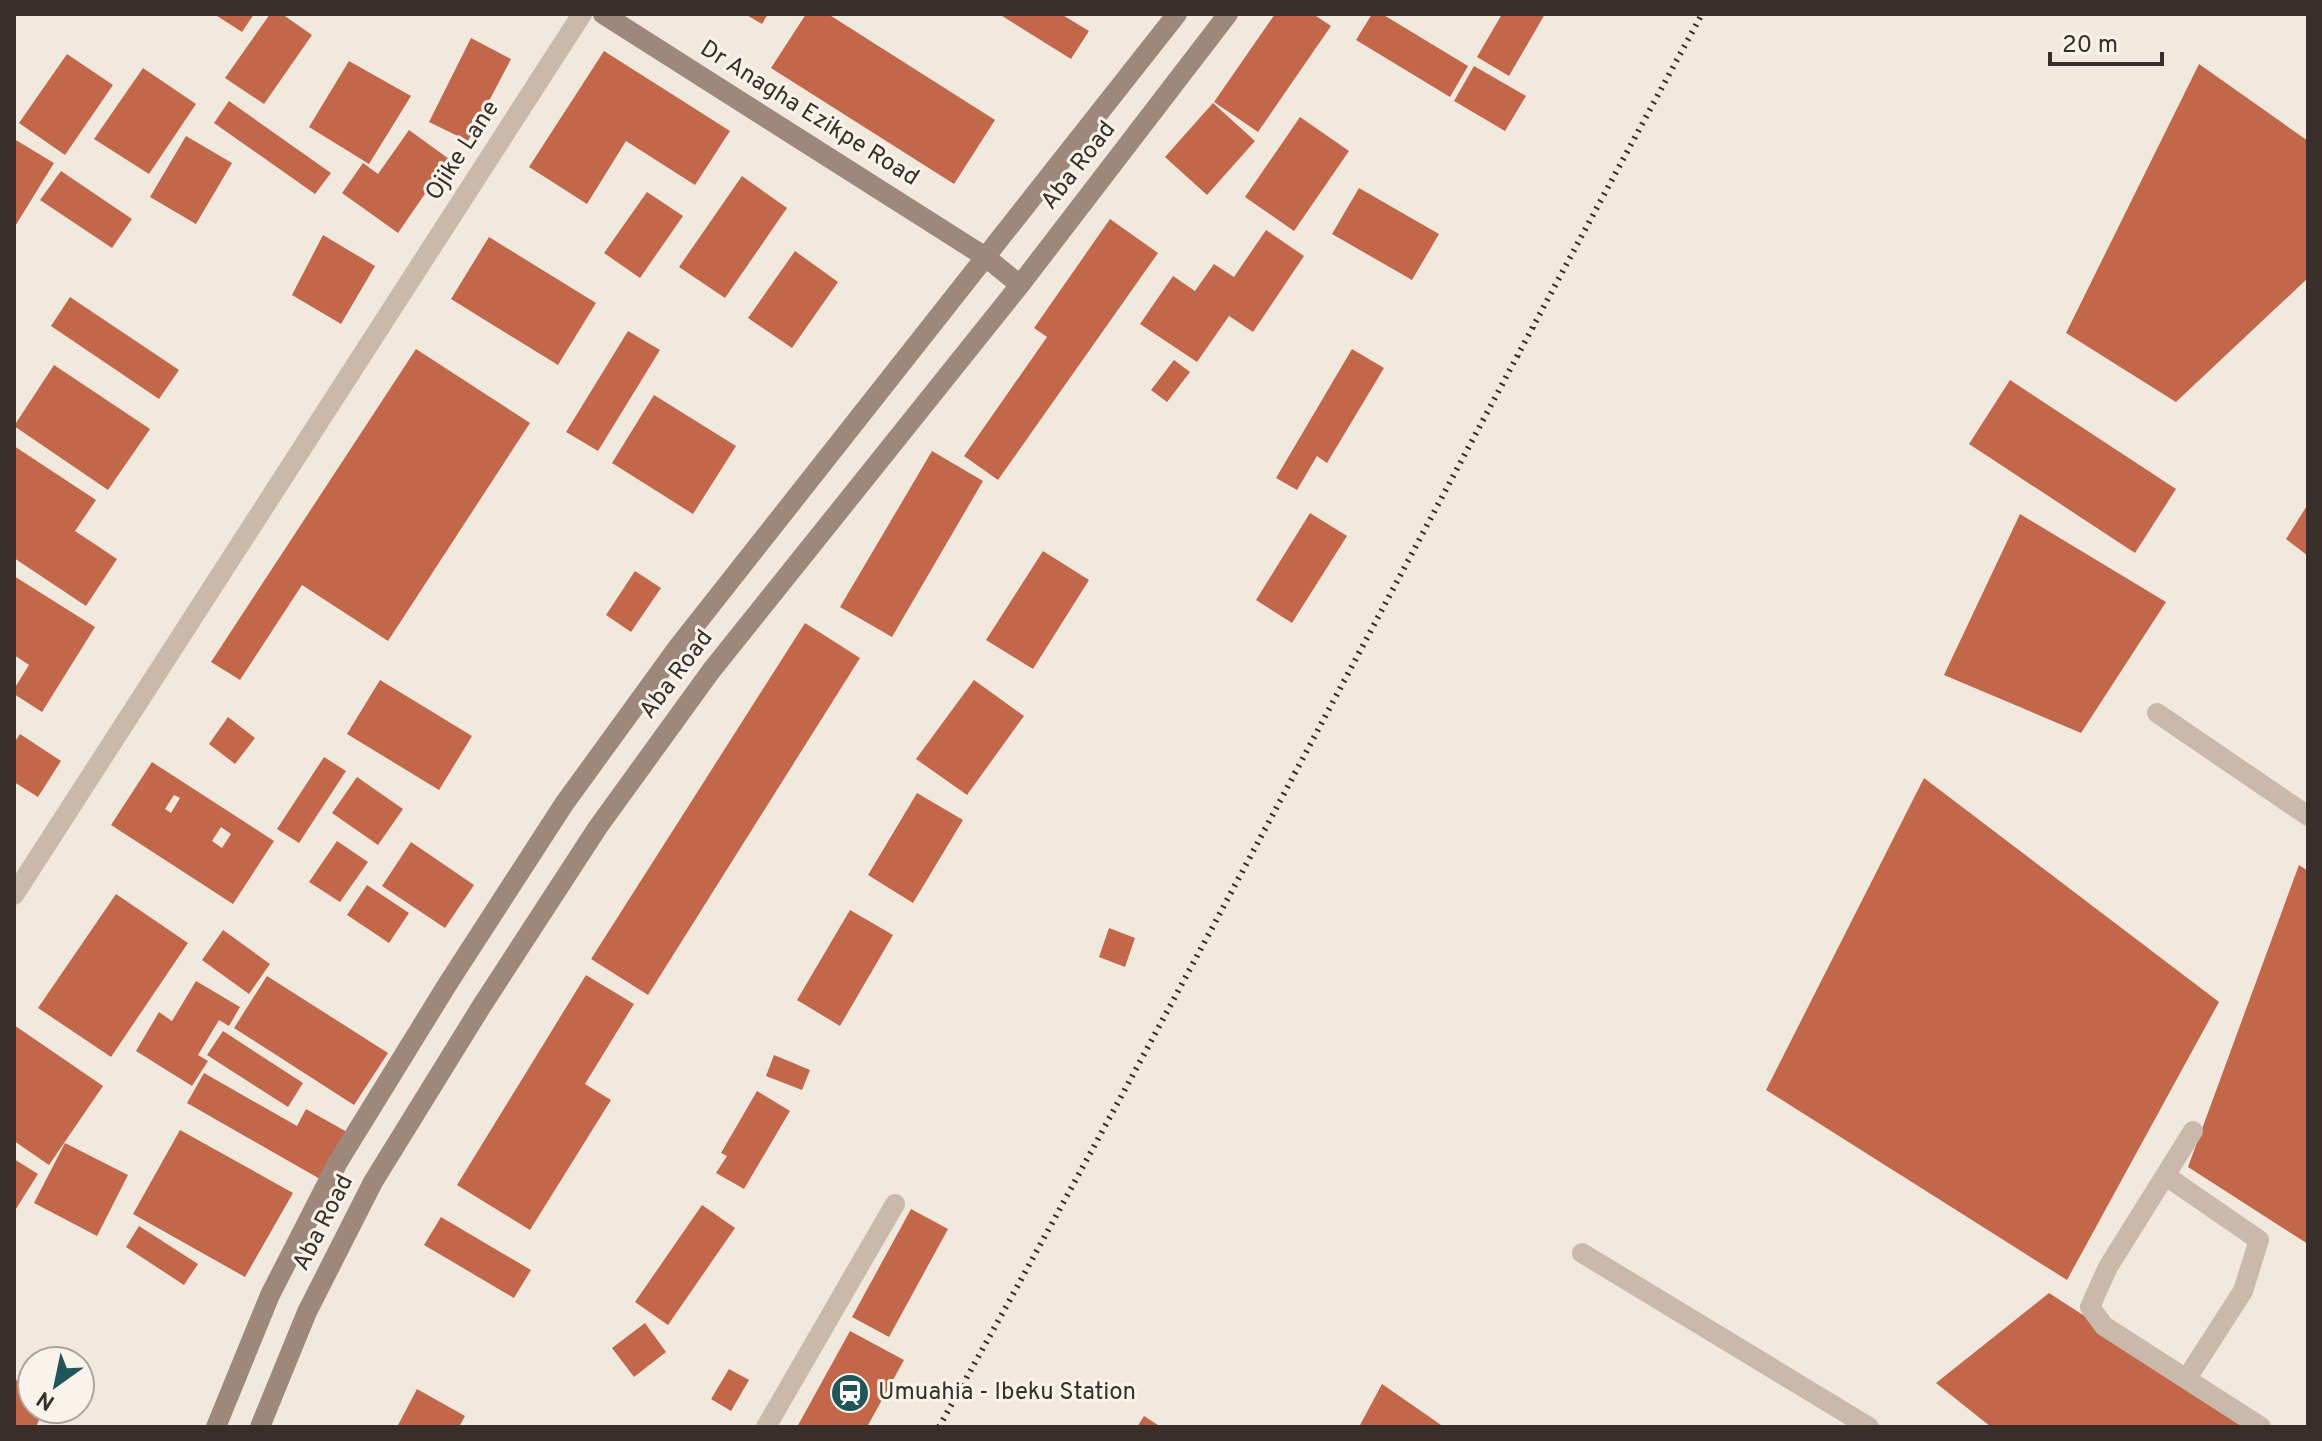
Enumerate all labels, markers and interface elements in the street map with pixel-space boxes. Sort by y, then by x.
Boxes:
scale bar [2050,16,2162,66]
text: 20 m [2062,31,2118,61]
street label: Dr Anagha Ezikpe Road [694,34,924,194]
street label: Ojike Lane [420,95,506,207]
street label: Aba Road [1035,116,1123,216]
street label: Aba Road [634,624,720,726]
street label: Aba Road [287,1170,361,1276]
north arrow [16,1345,96,1425]
station icon: Umuahia - Ibeku Station [829,1372,871,1414]
place label: Umuahia - Ibeku Station [878,1378,1136,1408]
text: N [32,1384,60,1415]

